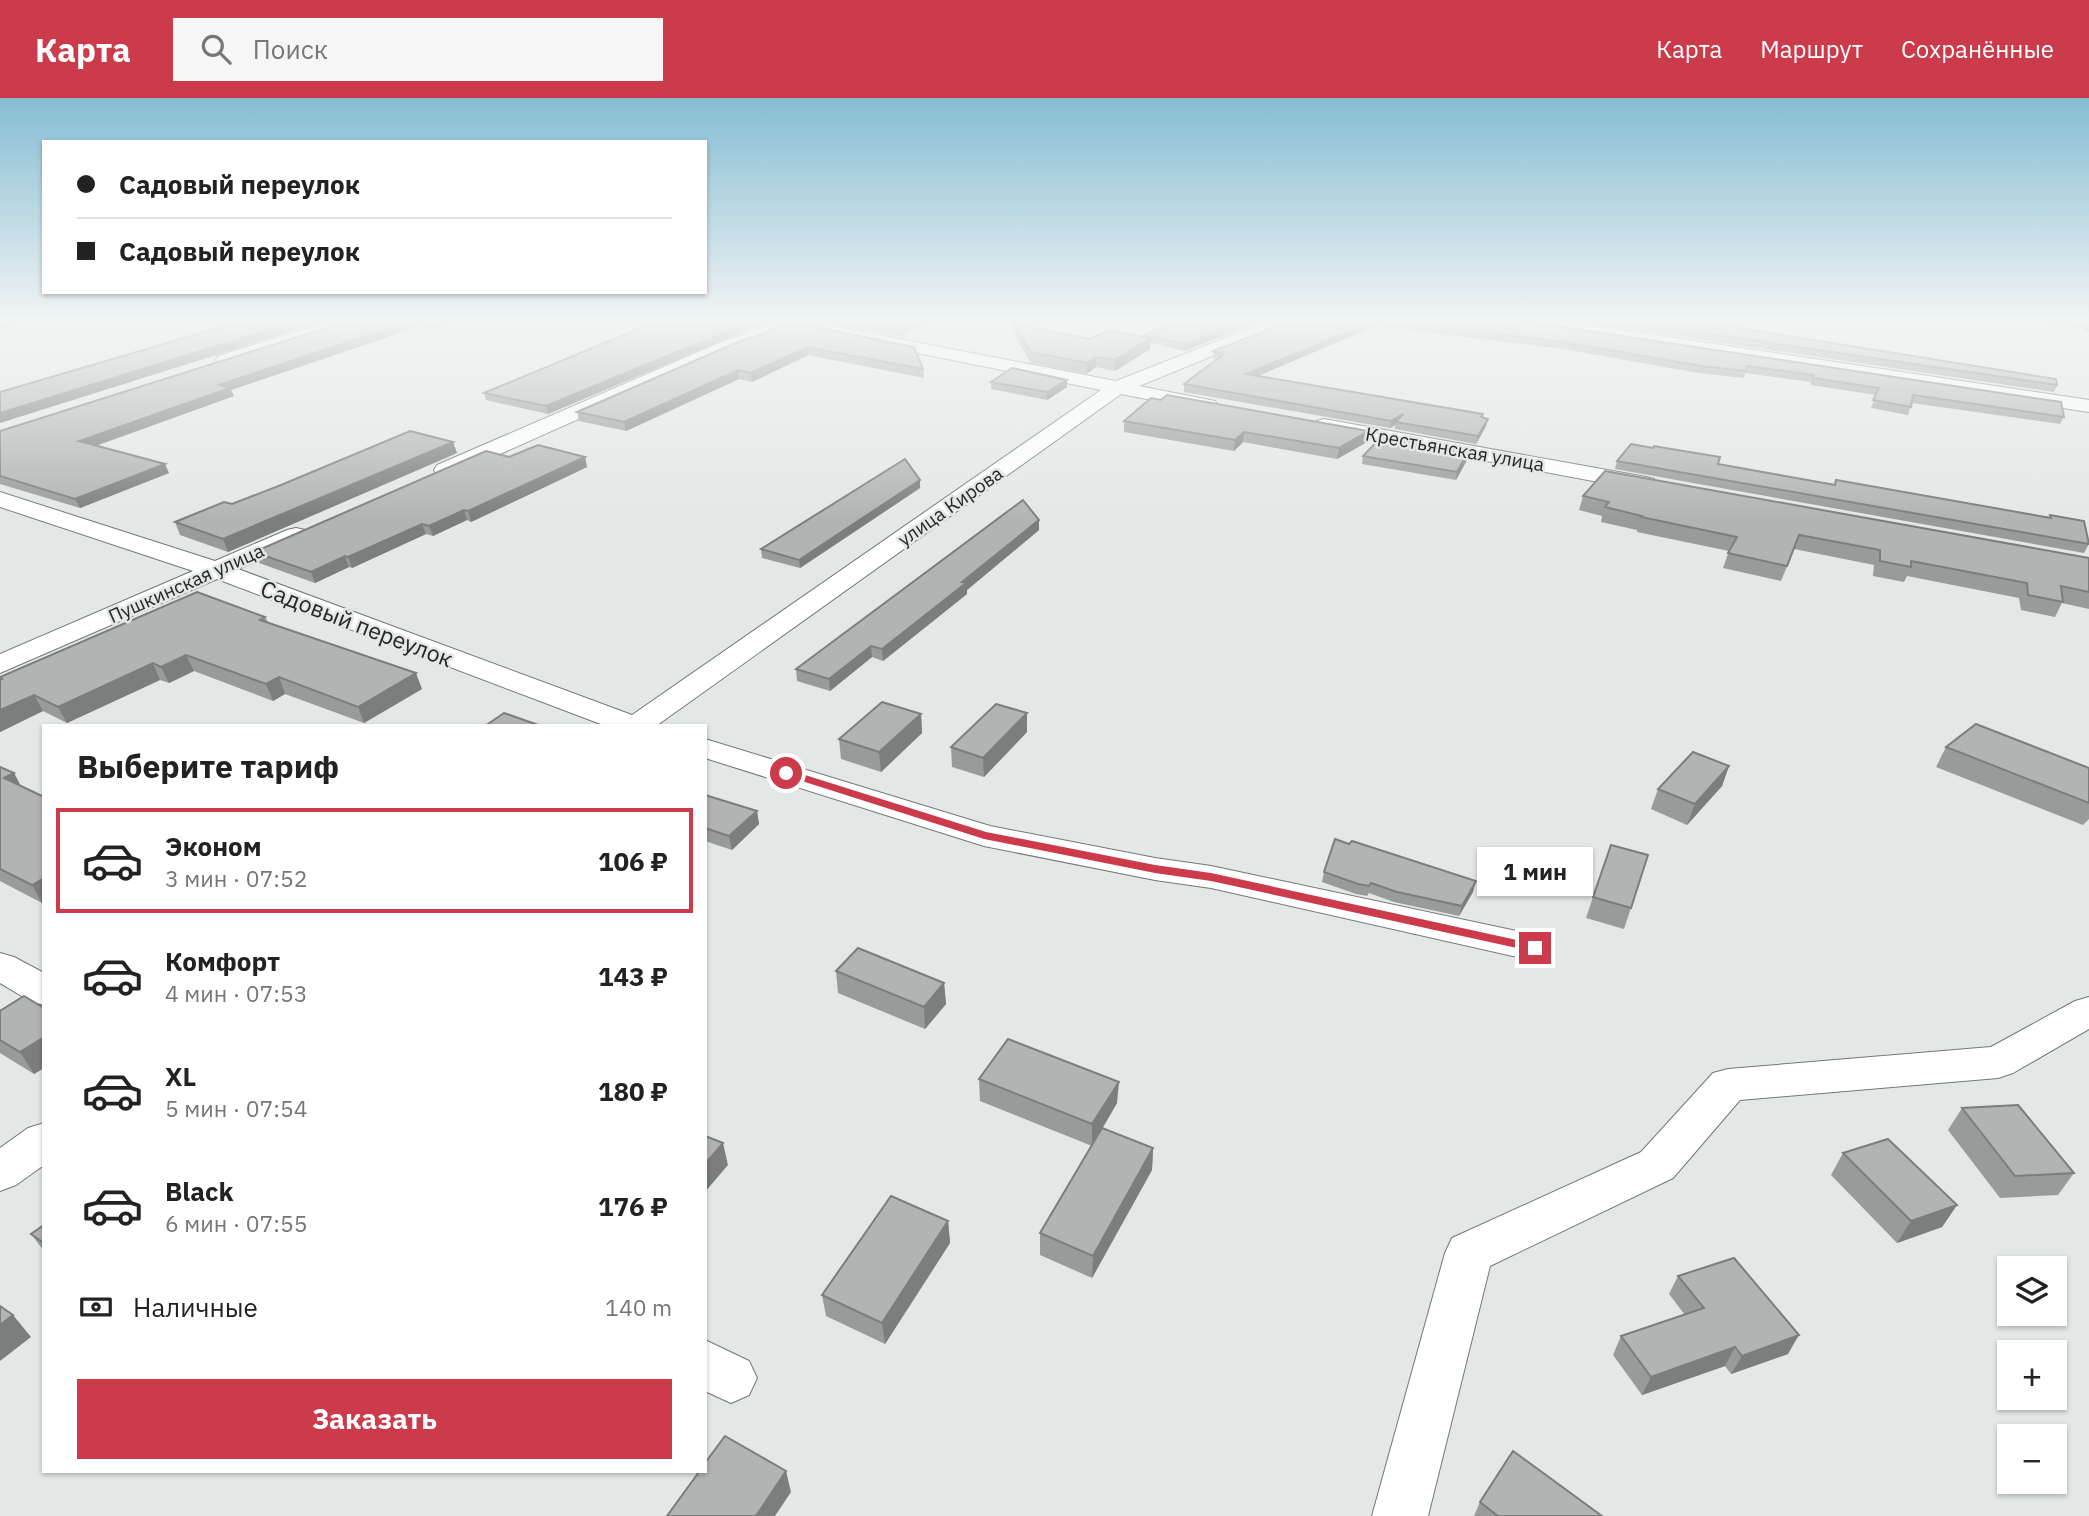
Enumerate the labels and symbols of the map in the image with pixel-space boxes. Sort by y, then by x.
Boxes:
street label: Крестьянская улица [1364,421,1546,477]
street label: улица Кирова [893,461,1007,551]
street label: Пушкинская улица [104,538,268,628]
street label: Садовый переулок [257,573,457,673]
route start [770,757,802,789]
callout: 1 мин [1477,846,1593,896]
route end [1519,932,1551,964]

